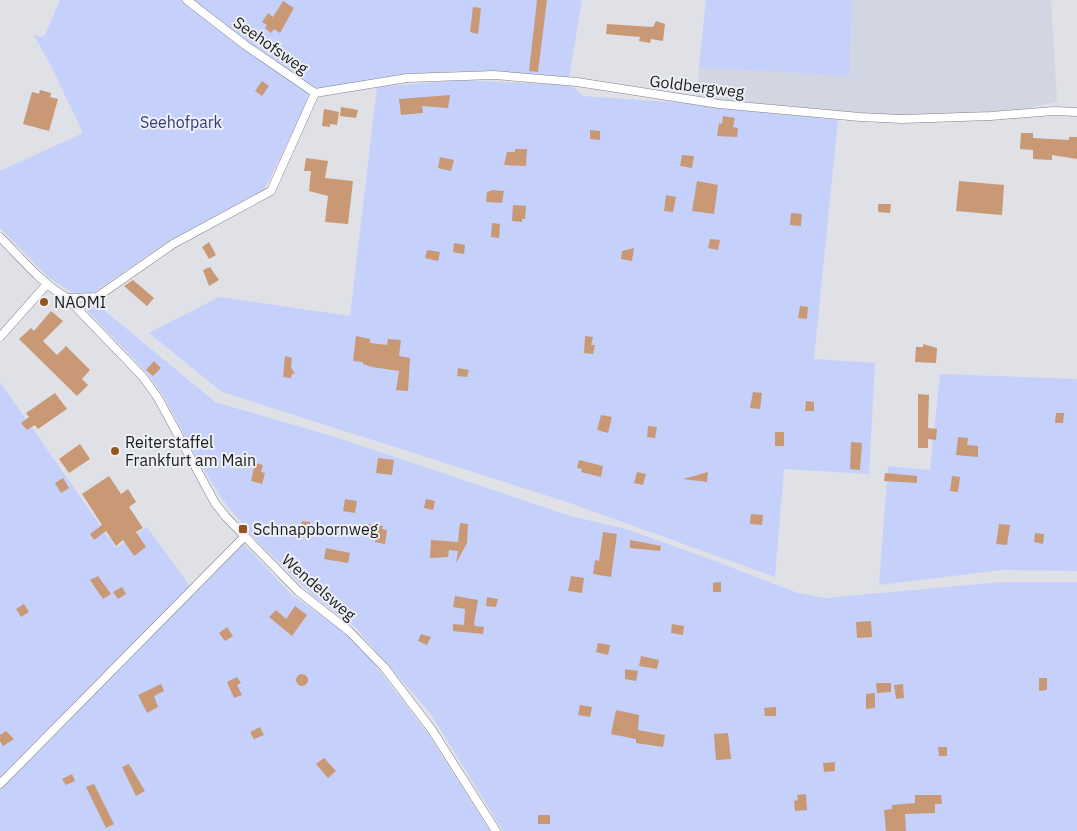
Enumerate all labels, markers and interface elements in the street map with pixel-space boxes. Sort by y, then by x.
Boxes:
street label: Seehofsweg [230,12,313,78]
street label: Goldbergweg [649,70,746,102]
park label: Seehofpark [140,112,223,132]
place label: NAOMI [54,292,106,312]
marker: NAOMI [38,296,50,308]
place label: Reiterstaffel Frankfurt am Main [125,432,256,470]
marker: Reiterstaffel Frankfurt am Main [109,445,121,457]
place label: Schnappbornweg [253,519,379,539]
marker: Schnappbornweg [237,523,249,535]
street label: Wendelsweg [278,549,360,625]

